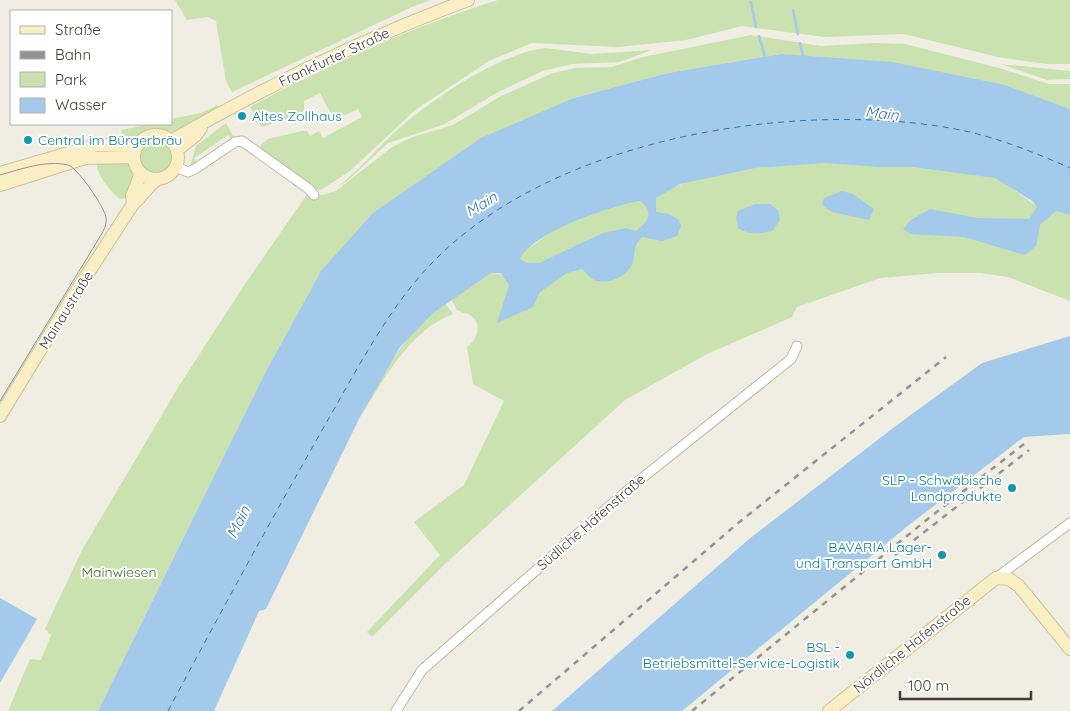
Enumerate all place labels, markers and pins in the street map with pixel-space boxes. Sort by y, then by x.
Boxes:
place label: Altes Zollhaus [252,107,342,125]
marker: Altes Zollhaus [236,110,248,122]
place label: Central im Bürgerbräu [38,131,182,149]
marker: Central im Bürgerbräu [22,134,34,146]
place label: SLP - Schwäbische Landprodukte [882,471,1002,505]
marker: SLP - Schwäbische Landprodukte [1006,482,1018,494]
place label: BAVARIA Lager- und Transport GmbH [796,538,932,572]
marker: BAVARIA Lager- und Transport GmbH [936,549,948,561]
place label: BSL - Betriebsmittel-Service-Logistik [643,638,840,672]
marker: BSL - Betriebsmittel-Service-Logistik [844,649,856,661]

